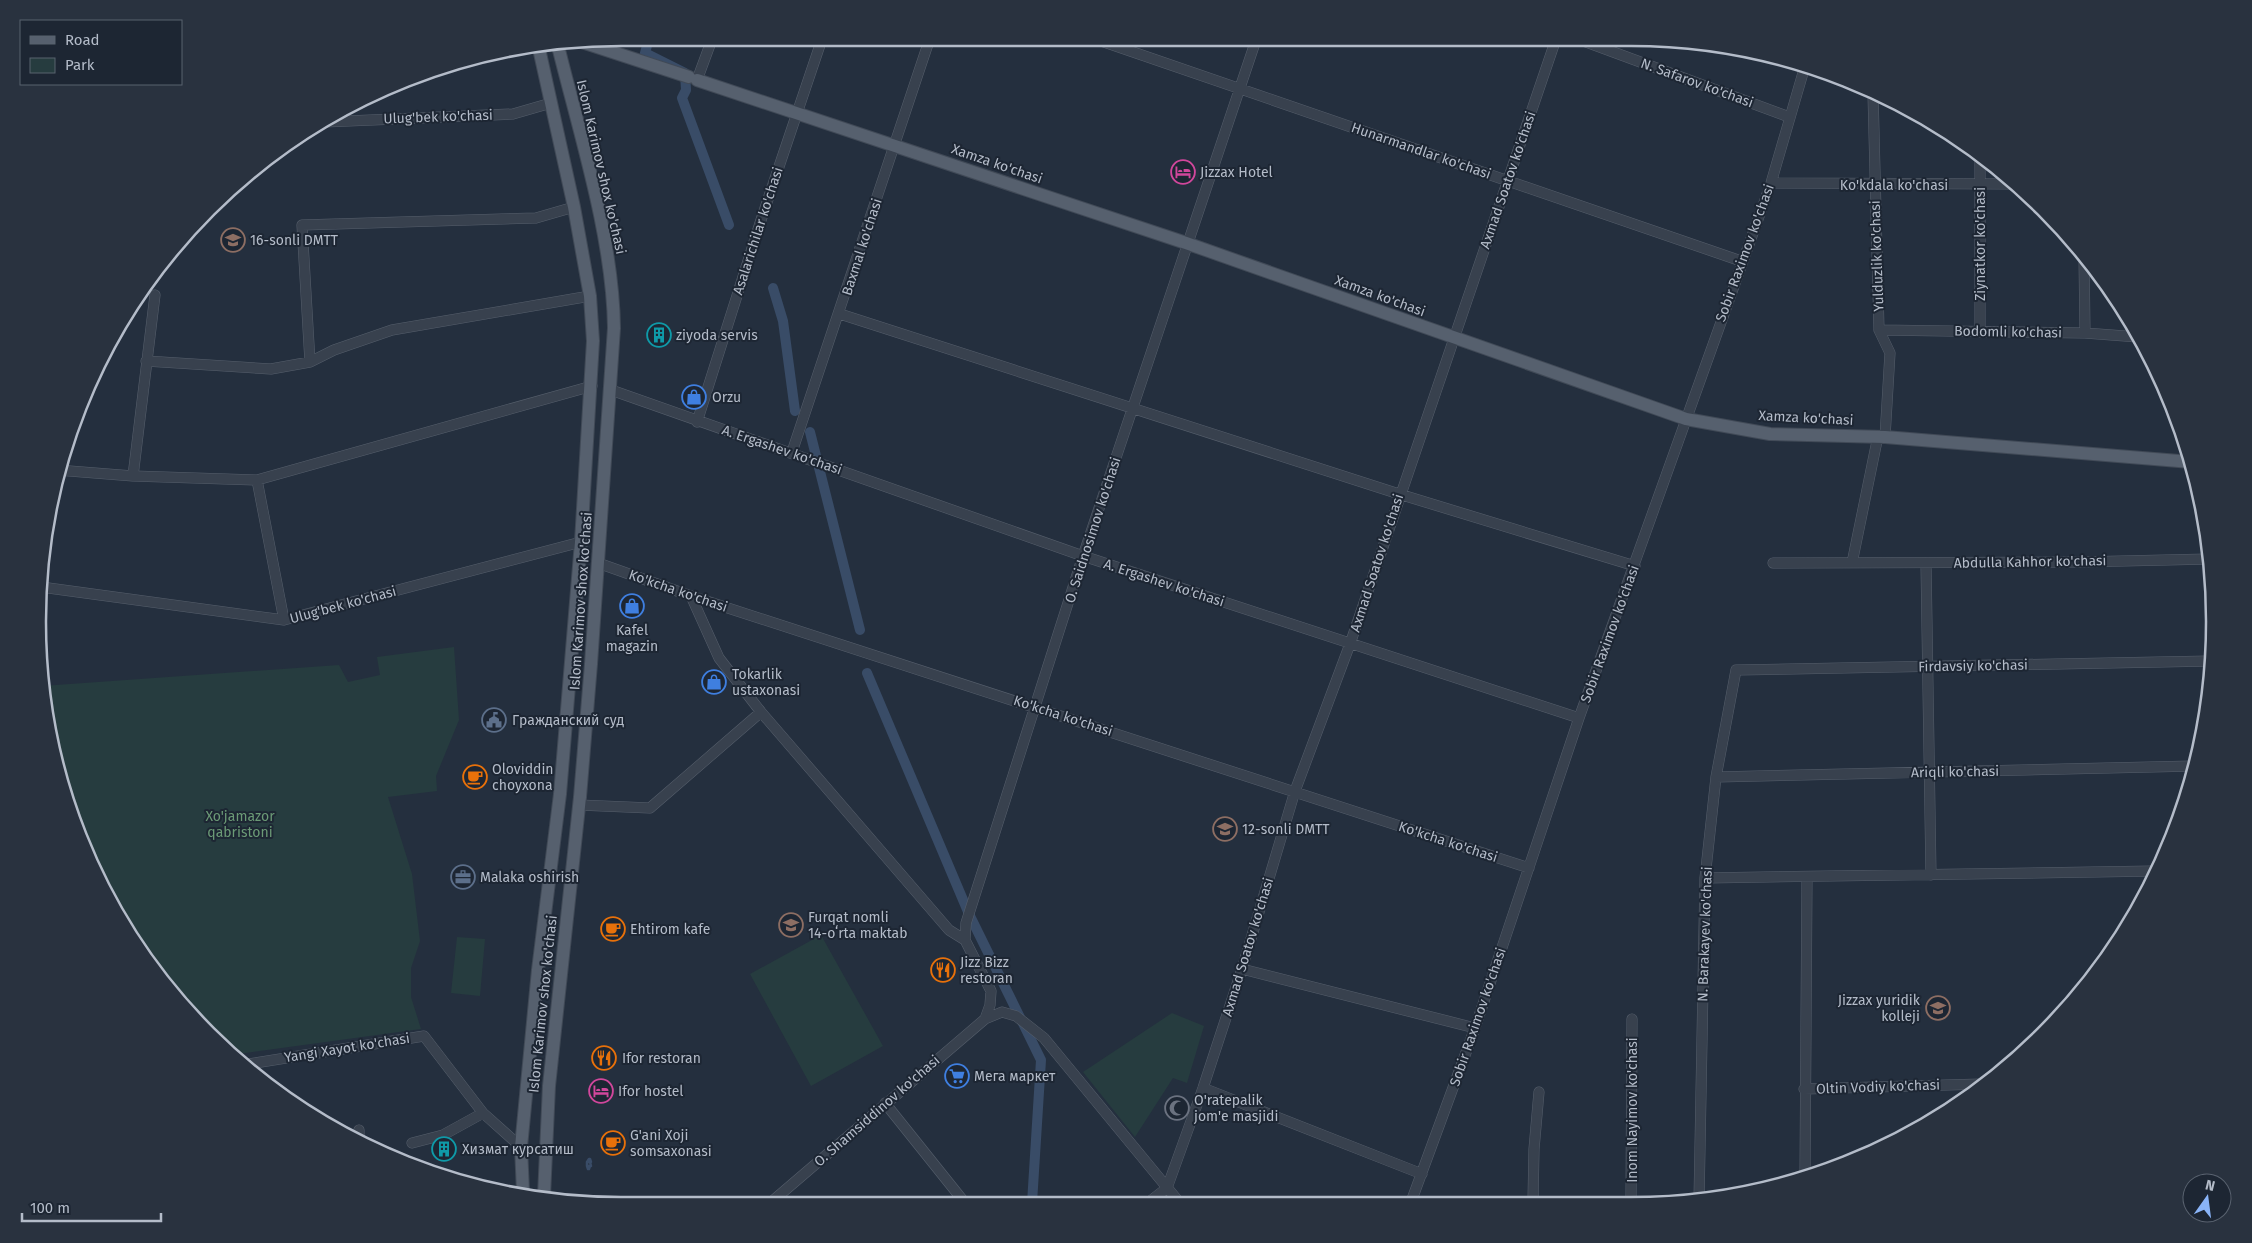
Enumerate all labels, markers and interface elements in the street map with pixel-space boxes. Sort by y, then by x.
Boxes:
legend [20,20,182,85]
text: Road [65,31,100,49]
street label: N. Safarov ko'chasi [1638,55,1756,111]
text: Park [65,56,95,74]
street label: Islom Karimov shox ko'chasi [573,78,629,256]
street label: Ulug'bek ko'chasi [383,107,493,127]
street label: Axmad Soatov ko'chasi [1476,109,1540,251]
street label: Hunarmandlar ko'chasi [1349,119,1493,183]
street label: Xamza ko'chasi [949,140,1045,188]
hotel icon: Jizzax Hotel [1170,159,1196,185]
place label: Jizzax Hotel [1200,164,1273,181]
street label: Asalarichilar ko'chasi [729,165,787,297]
street label: Ko'kdala ko'chasi [1840,177,1948,194]
street label: Sobir Raximov ko'chasi [1712,182,1778,324]
street label: Ziynatkor ko'chasi [1972,187,1989,301]
street label: Baxmal ko'chasi [838,196,886,298]
street label: Yulduzlik ko'chasi [1867,200,1887,312]
school or university icon: 16-sonli DMTT [220,227,246,253]
place label: 16-sonli DMTT [250,232,339,249]
street label: Xamza ko'chasi [1332,272,1428,320]
building icon: ziyoda servis [646,322,672,348]
street label: Bodomli ko'chasi [1954,323,2062,341]
place label: ziyoda servis [676,327,758,344]
shop icon: Orzu [681,384,707,410]
place label: Orzu [712,389,741,406]
street label: Xamza ko'chasi [1758,407,1854,429]
street label: A. Ergashev ko'chasi [720,421,844,479]
street label: O. Saidnosimov ko'chasi [1061,455,1125,605]
street label: Axmad Soatov ko'chasi [1347,492,1407,634]
street label: Islom Karimov shox ko'chasi [566,511,596,691]
street label: Abdulla Kahhor ko'chasi [1954,552,2106,572]
street label: A. Ergashev ko'chasi [1101,555,1227,611]
street label: Sobir Raximov ko'chasi [1577,563,1643,705]
street label: Ko'kcha ko'chasi [626,566,730,616]
street label: Ulug'bek ko'chasi [288,583,398,627]
shop icon: Kafel magazin [619,593,645,619]
place label: Kafel magazin [606,622,658,655]
street label: Firdavsiy ko'chasi [1918,657,2028,675]
place label: Tokarlik ustaxonasi [732,666,800,699]
shop icon: Tokarlik ustaxonasi [701,669,727,695]
street label: Ko'kcha ko'chasi [1011,692,1115,740]
public building icon: Гражданский суд [481,707,507,733]
place label: Гражданский суд [512,712,625,729]
place label: Oloviddin choyxona [492,761,554,794]
street label: Ariqli ko'chasi [1911,763,1999,781]
cafe icon: Oloviddin choyxona [462,764,488,790]
park label: Xo'jamazor qabristoni [205,808,275,841]
school or university icon: 12-sonli DMTT [1212,816,1238,842]
street label: Ko'kcha ko'chasi [1396,818,1500,866]
place label: 12-sonli DMTT [1242,821,1330,838]
office icon: Malaka oshirish [450,864,476,890]
street label: N. Barakayev ko'chasi [1694,866,1716,1002]
place label: Malaka oshirish [480,869,579,886]
street label: Axmad Soatov ko'chasi [1219,876,1277,1018]
place label: Furqat nomli 14-oʻrta maktab [808,909,908,942]
school or university icon: Furqat nomli 14-oʻrta maktab [778,912,804,938]
street label: Islom Karimov shox ko'chasi [525,914,561,1094]
cafe icon: Ehtirom kafe [600,916,626,942]
place label: Ehtirom kafe [630,921,710,938]
street label: Sobir Raximov ko'chasi [1446,945,1510,1089]
place label: Jizz Bizz restoran [960,954,1013,987]
restaurant icon: Jizz Bizz restoran [930,957,956,983]
place label: Jizzax yuridik kolleji [1838,992,1921,1025]
school or university icon: Jizzax yuridik kolleji [1925,995,1951,1021]
street label: Yangi Xayot ko'chasi [283,1030,411,1066]
street label: Inom Nayimov ko'chasi [1624,1037,1641,1183]
restaurant icon: Ifor restoran [591,1045,617,1071]
place label: Ifor restoran [622,1050,701,1067]
street label: O. Shamsiddinov ko'chasi [811,1052,943,1170]
supermarket icon: Мега маркет [944,1063,970,1089]
place label: Мега маркет [974,1068,1056,1085]
street label: Oltin Vodiy ko'chasi [1816,1076,1940,1098]
hotel icon: Ifor hostel [588,1078,614,1104]
place label: Ifor hostel [618,1083,683,1100]
place label: O'ratepalik jom'e masjidi [1193,1092,1278,1125]
mosque icon: O'ratepalik jom'e masjidi [1164,1095,1190,1121]
place label: G'ani Xoji somsaxonasi [630,1127,712,1160]
cafe icon: G'ani Xoji somsaxonasi [600,1130,626,1156]
building icon: Хизмат курсатиш [431,1136,457,1162]
place label: Хизмат курсатиш [462,1141,574,1158]
north arrow [2182,1173,2232,1223]
text: N [2203,1176,2217,1195]
scale bar [22,1190,161,1222]
text: 100 m [30,1199,70,1217]

